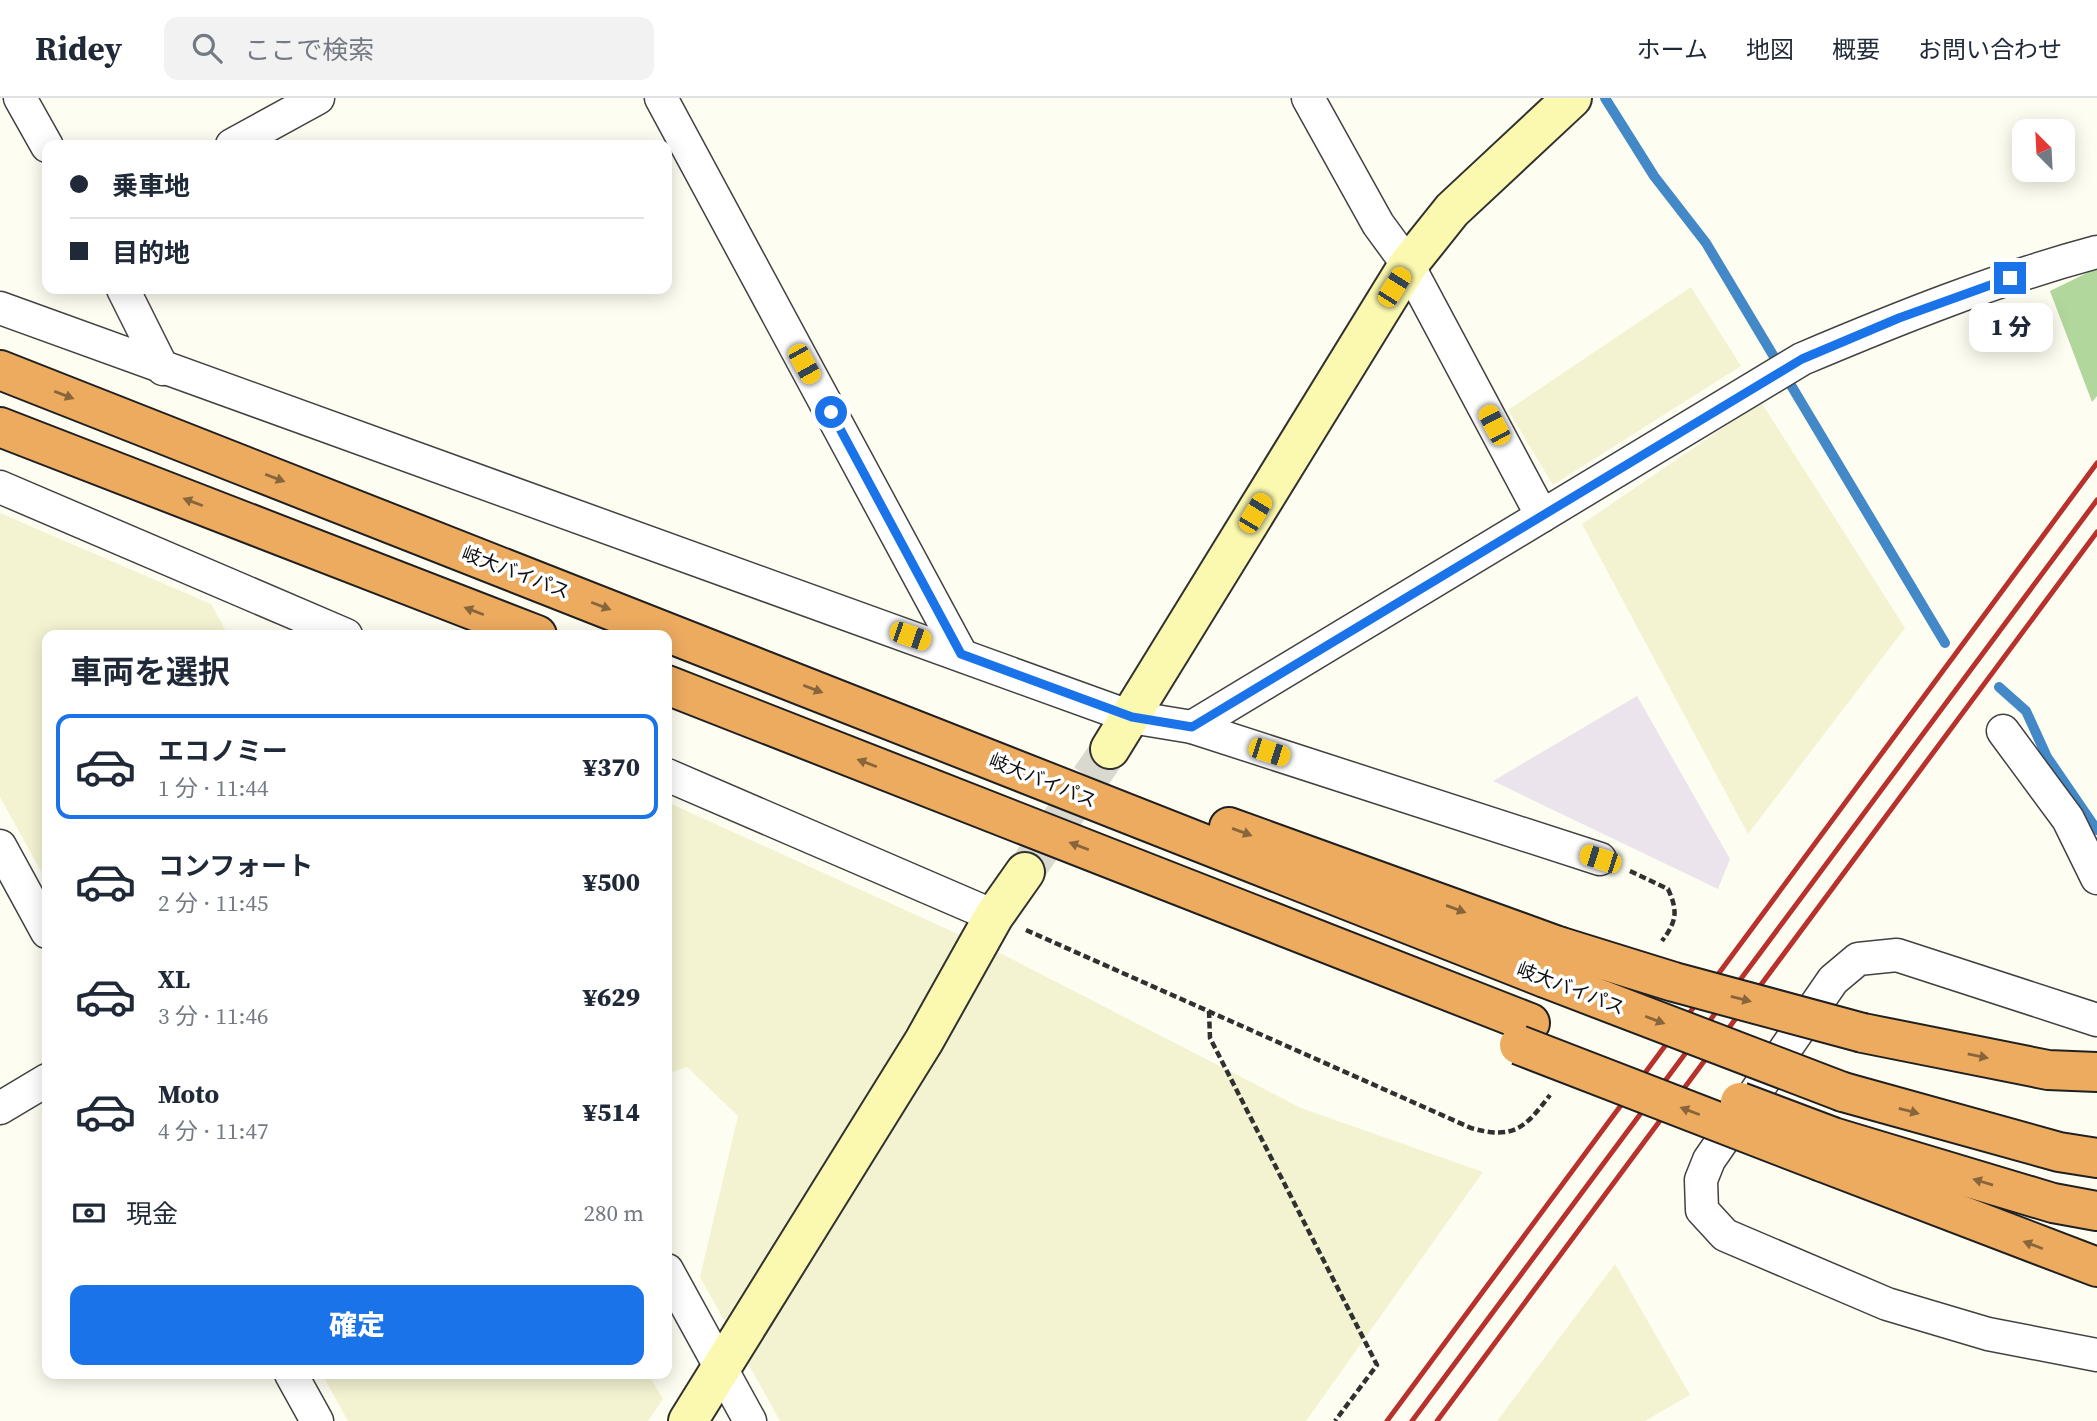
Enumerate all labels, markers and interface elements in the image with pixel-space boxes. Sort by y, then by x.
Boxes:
search box [164,17,654,80]
text: Ridey [35,26,122,71]
icon: search [188,29,226,67]
text: ここで検索 [244,32,374,68]
text: ホーム [1637,33,1708,66]
text: 地図 [1746,33,1794,66]
text: 概要 [1832,33,1880,66]
text: お問い合わせ [1918,33,2062,66]
north arrow [2012,119,2076,182]
map controls [2012,119,2075,182]
text: 乗車地 [112,168,190,204]
text: 目的地 [112,235,190,271]
route end [1994,262,2026,294]
car [1374,264,1415,310]
callout: 1 分 [1968,302,2052,352]
text: 1 分 [1991,311,2031,343]
car [785,341,824,387]
one-way arrow [53,390,74,401]
route start [815,396,847,428]
car [1475,402,1514,448]
one-way arrow [265,473,286,484]
car [1236,490,1275,536]
one-way arrow [183,496,204,507]
street label: 岐大バイパス [458,540,574,604]
one-way arrow [591,600,612,611]
one-way arrow [463,605,484,616]
car [887,619,934,653]
text: 車両を選択 [70,650,230,694]
one-way arrow [803,683,824,694]
text: エコノミー [158,733,288,769]
icon: car [74,735,137,798]
car [1246,736,1293,768]
street label: 岐大バイパス [985,747,1101,813]
text: ¥370 [583,749,640,785]
one-way arrow [857,757,878,768]
text: 1 分 · 11:44 [158,772,268,804]
one-way arrow [1232,827,1253,838]
one-way arrow [1069,840,1090,851]
car [1577,843,1624,875]
text: コンフォート [158,848,313,884]
icon: car [74,850,137,913]
text: ¥500 [583,864,640,900]
text: 2 分 · 11:45 [158,887,268,919]
one-way arrow [1445,904,1466,915]
street label: 岐大バイパス [1513,956,1629,1020]
text: XL [158,961,190,997]
icon: car [74,965,137,1028]
text: ¥629 [583,979,640,1015]
one-way arrow [1731,994,1753,1005]
text: 3 分 · 11:46 [158,1000,268,1032]
one-way arrow [1644,1014,1665,1025]
one-way arrow [1967,1050,1989,1061]
text: Moto [158,1076,219,1112]
icon: car [74,1080,137,1143]
text: ¥514 [583,1094,640,1130]
one-way arrow [1679,1105,1700,1116]
one-way arrow [1899,1106,1920,1116]
text: 4 分 · 11:47 [158,1115,268,1147]
one-way arrow [1973,1177,1994,1187]
icon: cash [70,1194,108,1232]
text: 現金 [126,1196,178,1232]
text: 280 m [583,1197,644,1229]
one-way arrow [2022,1239,2043,1250]
button: 確定 [70,1285,644,1365]

